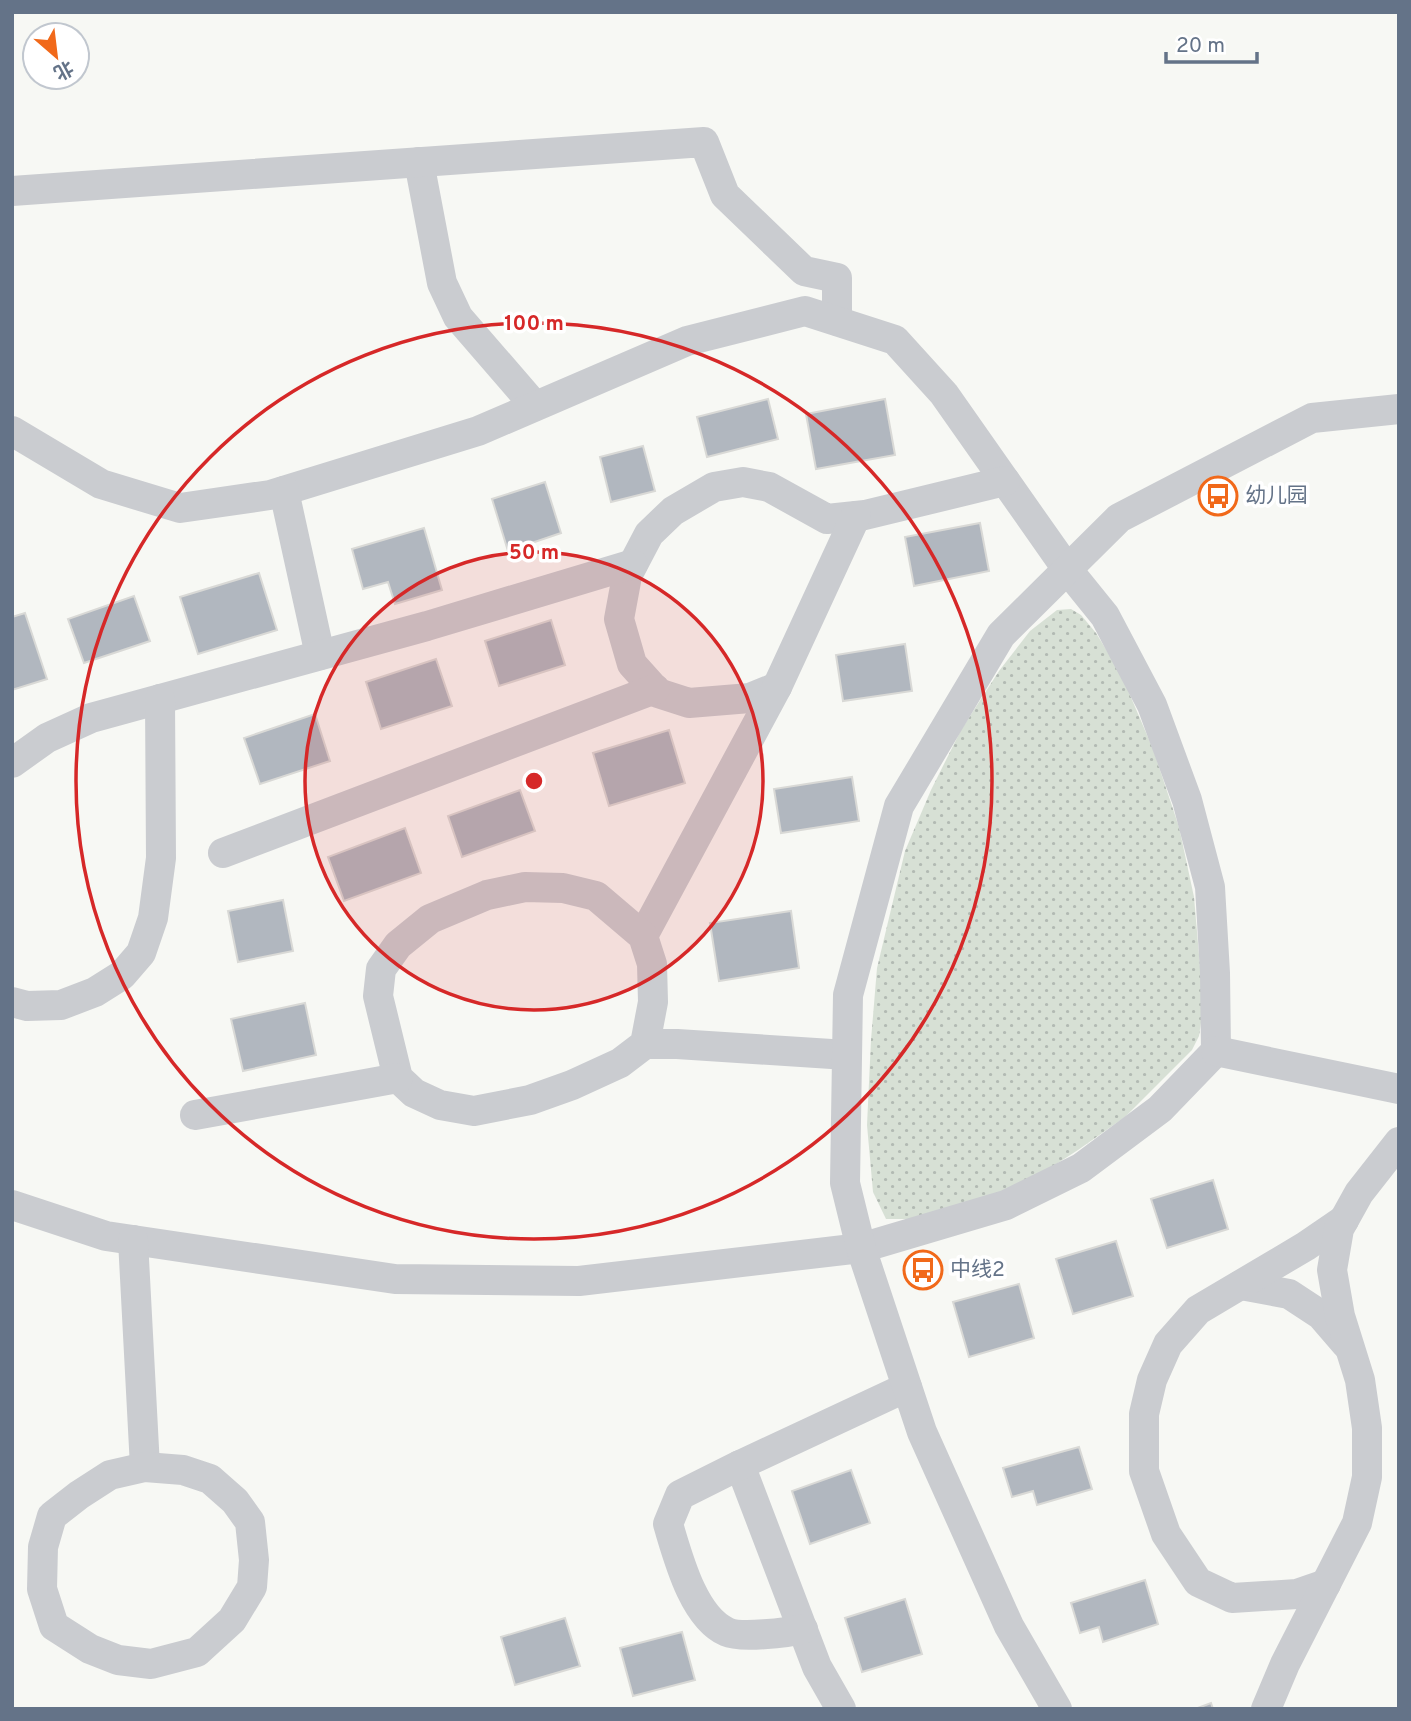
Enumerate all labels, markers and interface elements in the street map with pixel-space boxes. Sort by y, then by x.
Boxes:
north arrow [21,21,91,91]
scale bar [1166,21,1257,65]
text: 20 m [1176,33,1225,60]
text: 北 [49,54,77,84]
text: 100 m [504,311,564,338]
bus stop icon: 幼儿园 [1197,475,1239,517]
place label: 幼儿园 [1245,483,1308,510]
text: 50 m [509,540,559,567]
centre of rings [522,769,546,793]
bus stop icon: 中线2 [902,1249,944,1291]
place label: 中线2 [950,1257,1005,1284]

